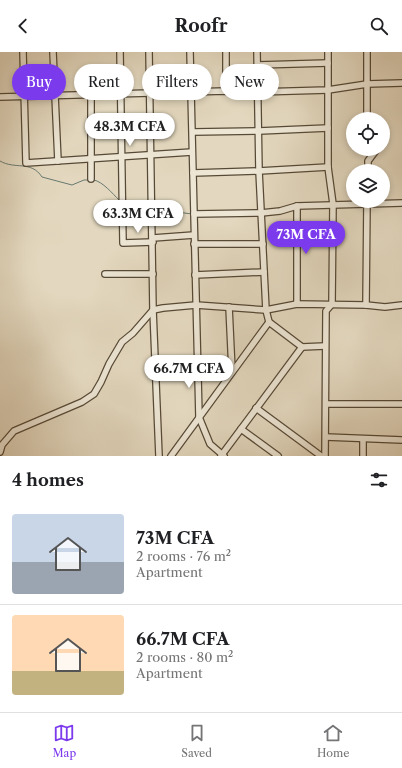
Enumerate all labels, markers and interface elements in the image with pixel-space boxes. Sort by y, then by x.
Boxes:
icon: back [12,15,34,37]
text: Roofr [175,15,227,37]
icon: search [368,15,390,37]
chip: Buy [12,64,66,100]
chip: Rent [74,64,134,100]
chip: Filters [142,64,212,100]
chip: New [220,64,279,100]
map controls [346,112,390,208]
button: locate [346,112,390,156]
pin: 48.3M CFA [84,113,176,147]
text: 48.3M CFA [94,118,166,134]
button: layers [346,164,390,208]
pin: 63.3M CFA [92,200,184,234]
text: 63.3M CFA [102,205,174,221]
pin: 73M CFA [269,221,343,255]
text: 73M CFA [276,226,336,242]
pin: 66.7M CFA [143,355,235,389]
text: 66.7M CFA [153,360,225,376]
icon: filters [368,469,390,491]
text: 4 homes [12,470,84,490]
text: 73M CFA [136,528,214,548]
icon: home [44,530,92,578]
text: 2 rooms · 76 m² [136,548,231,564]
text: Apartment [136,564,203,580]
text: 66.7M CFA [136,629,229,649]
icon: home [44,631,92,679]
text: 2 rooms · 80 m² [136,649,233,665]
text: Apartment [136,665,203,681]
tab: Map [53,722,76,760]
tab: Saved [181,722,212,760]
tab: Home [317,722,349,760]

